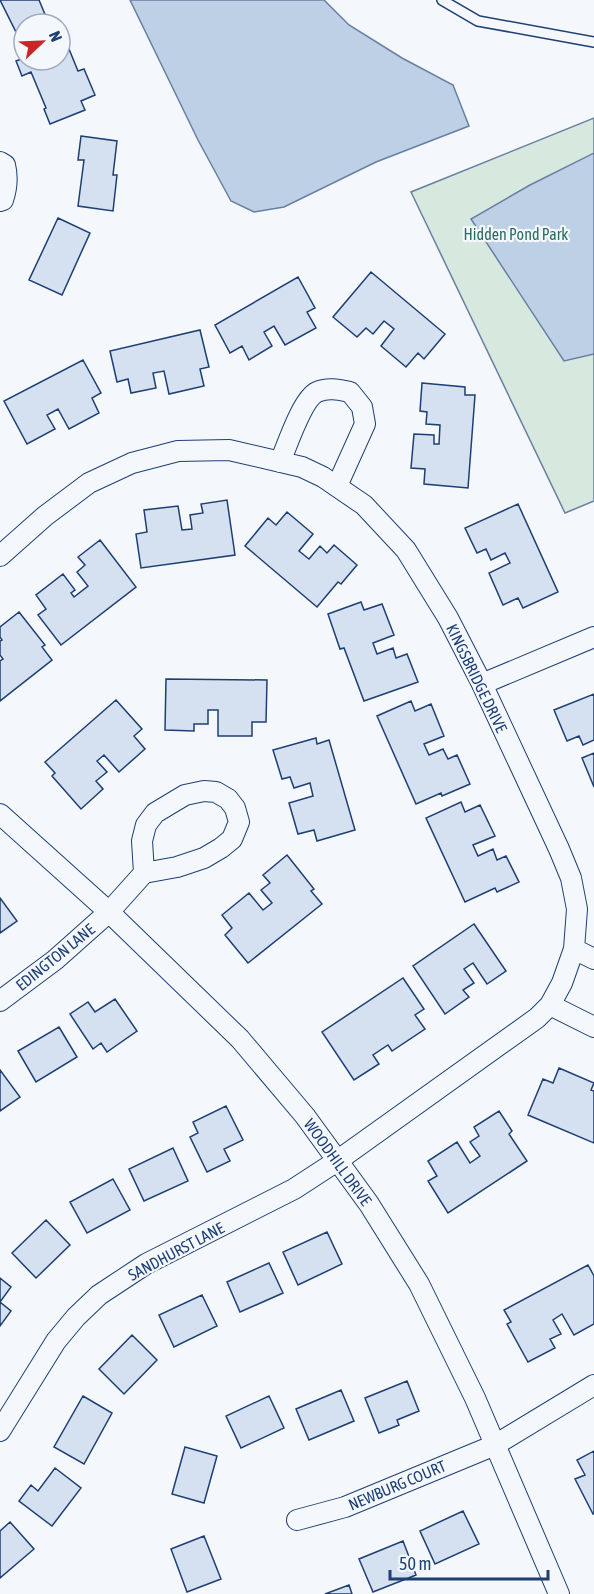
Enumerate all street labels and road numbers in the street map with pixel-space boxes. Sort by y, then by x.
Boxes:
street label: KINGSBRIDGE DRIVE [443,621,511,735]
street label: EDINGTON LANE [12,920,98,994]
street label: WOODHILL DRIVE [301,1115,376,1209]
street label: SANDHURST LANE [125,1218,227,1284]
street label: NEWBURG COURT [346,1456,448,1514]

